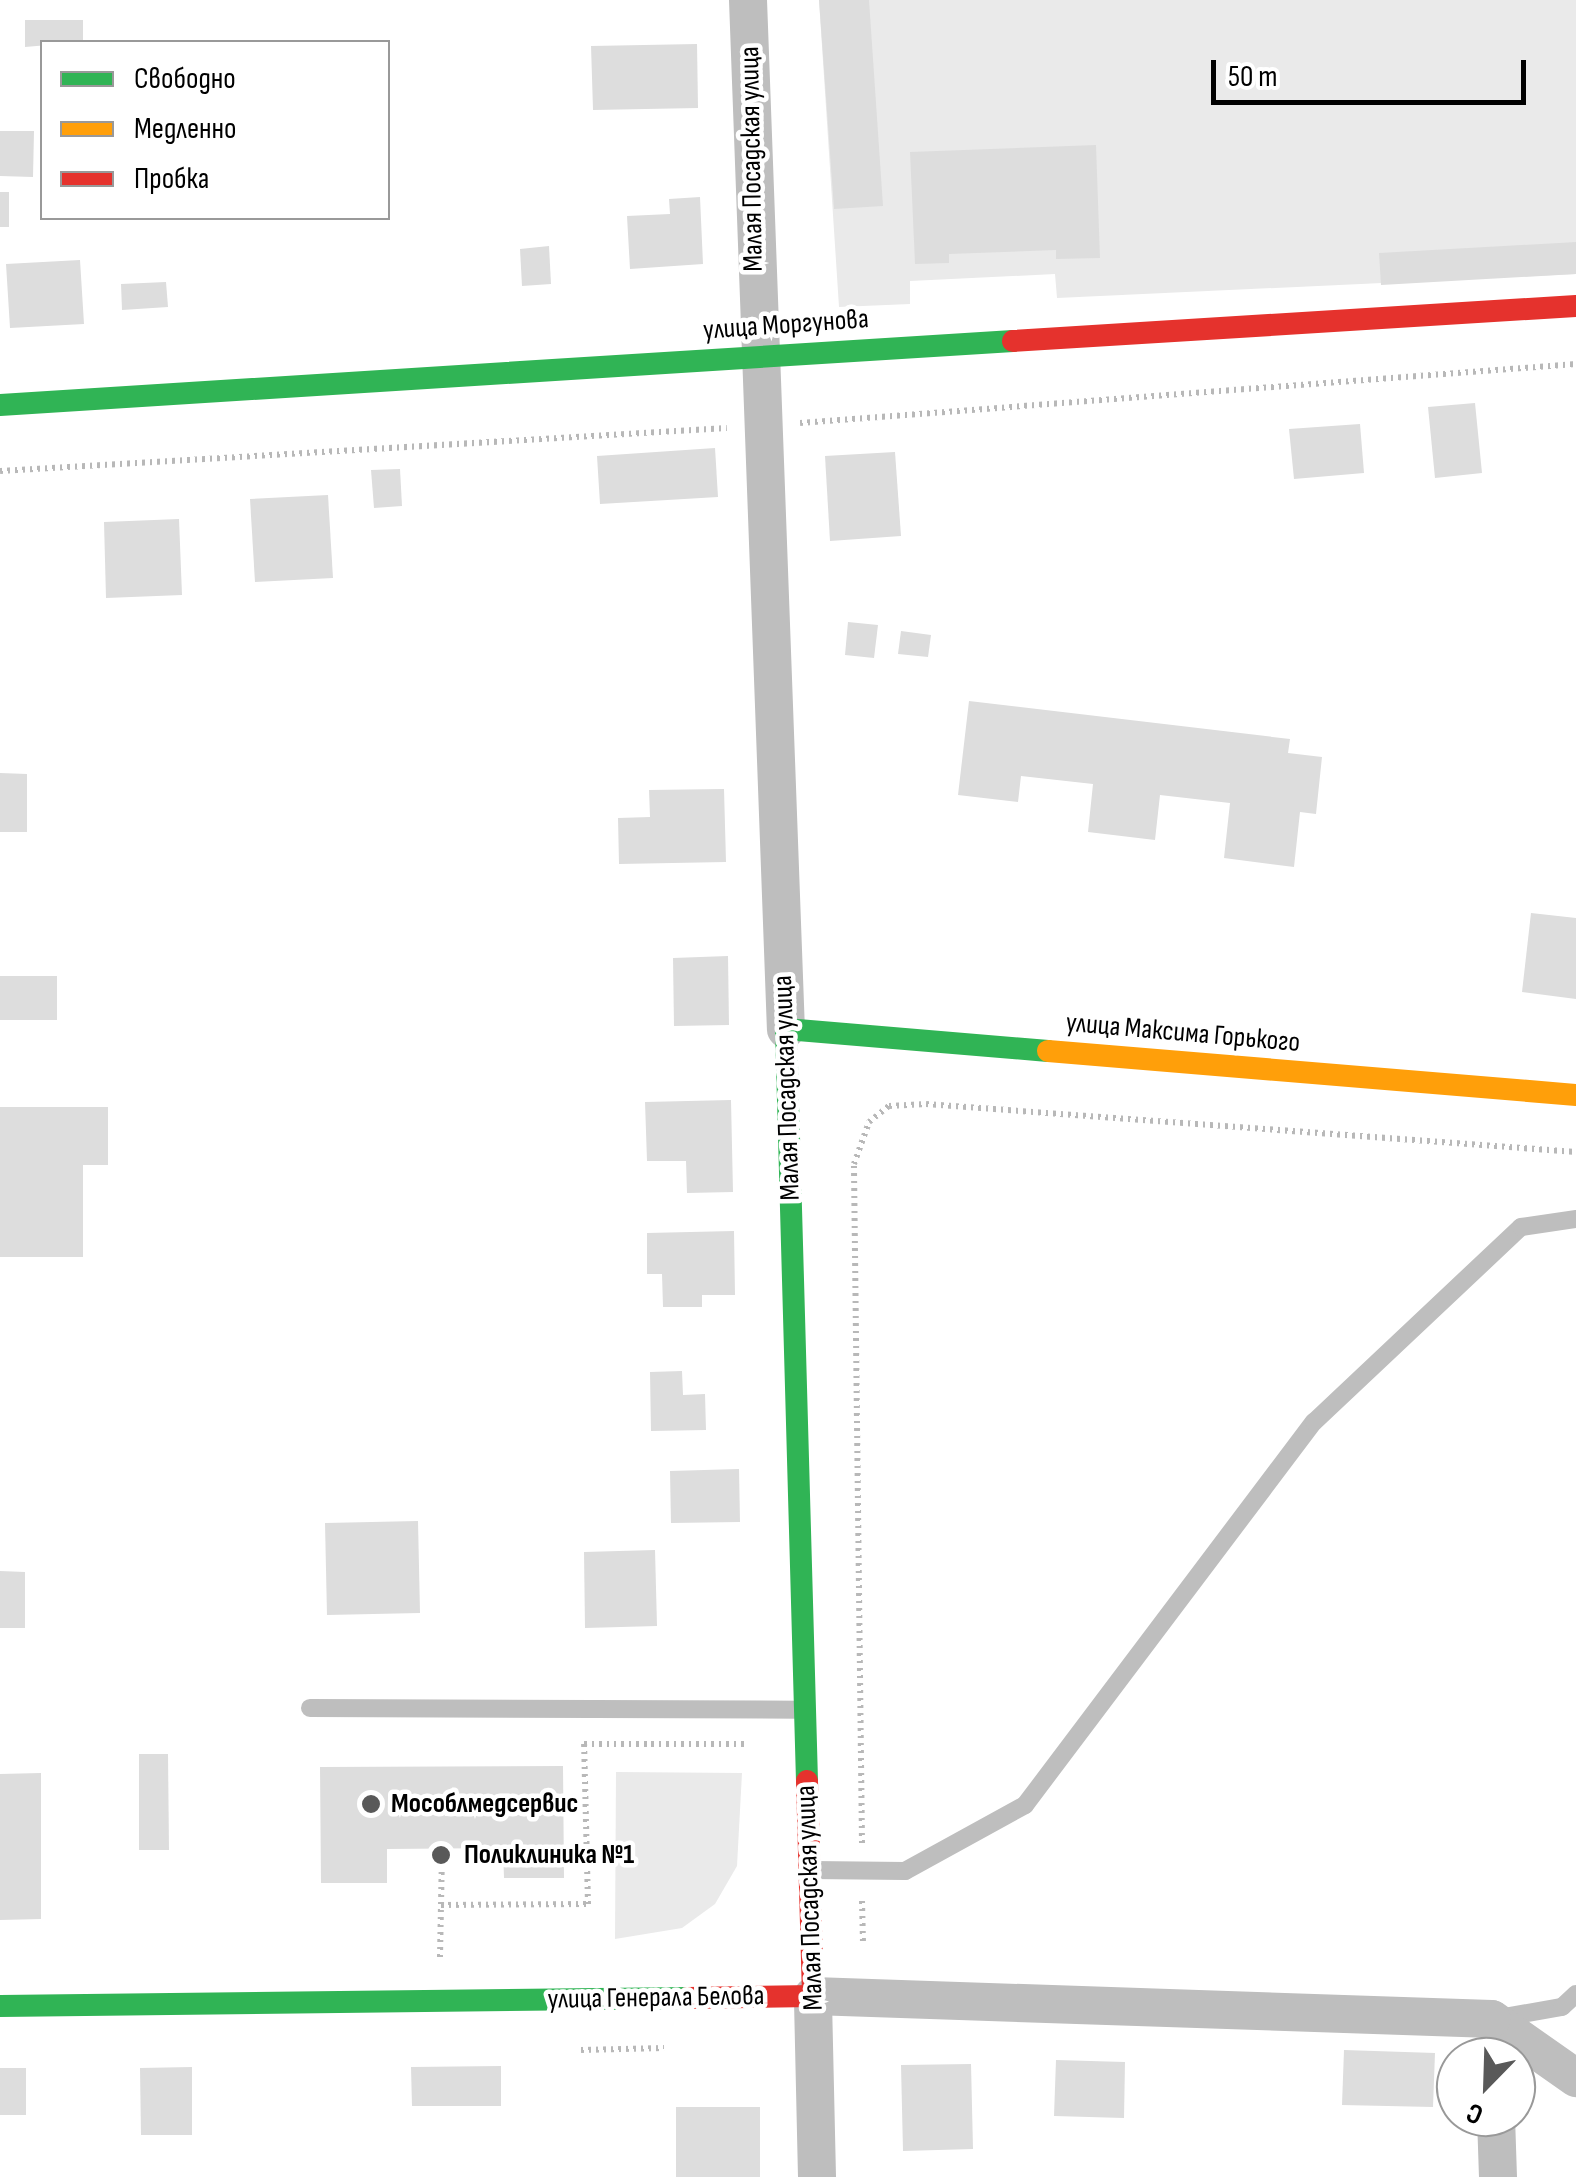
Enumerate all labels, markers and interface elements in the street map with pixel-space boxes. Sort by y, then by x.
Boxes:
legend [40,40,390,220]
scale bar [1216,40,1531,102]
street label: Малая Посадская улица [733,46,771,272]
text: 50 m [1228,59,1277,95]
text: Свободно [134,61,236,97]
text: Медленно [134,111,236,147]
text: Пробка [134,161,209,197]
street label: улица Моргунова [702,302,870,348]
street label: Малая Посадская улица [766,975,808,1201]
street label: улица Максима Горького [1064,1006,1302,1060]
street label: Малая Посадская улица [789,1785,831,2011]
place label: Мособлмедсервис [391,1787,578,1821]
marker: Мособлмедсервис [360,1793,382,1815]
place label: Поликлиника №1 [464,1838,634,1872]
marker: Поликлиника №1 [428,1842,454,1868]
street label: улица Генерала Белова [547,1979,765,2017]
north arrow [1436,2037,1536,2137]
text: С [1462,2095,1488,2131]

